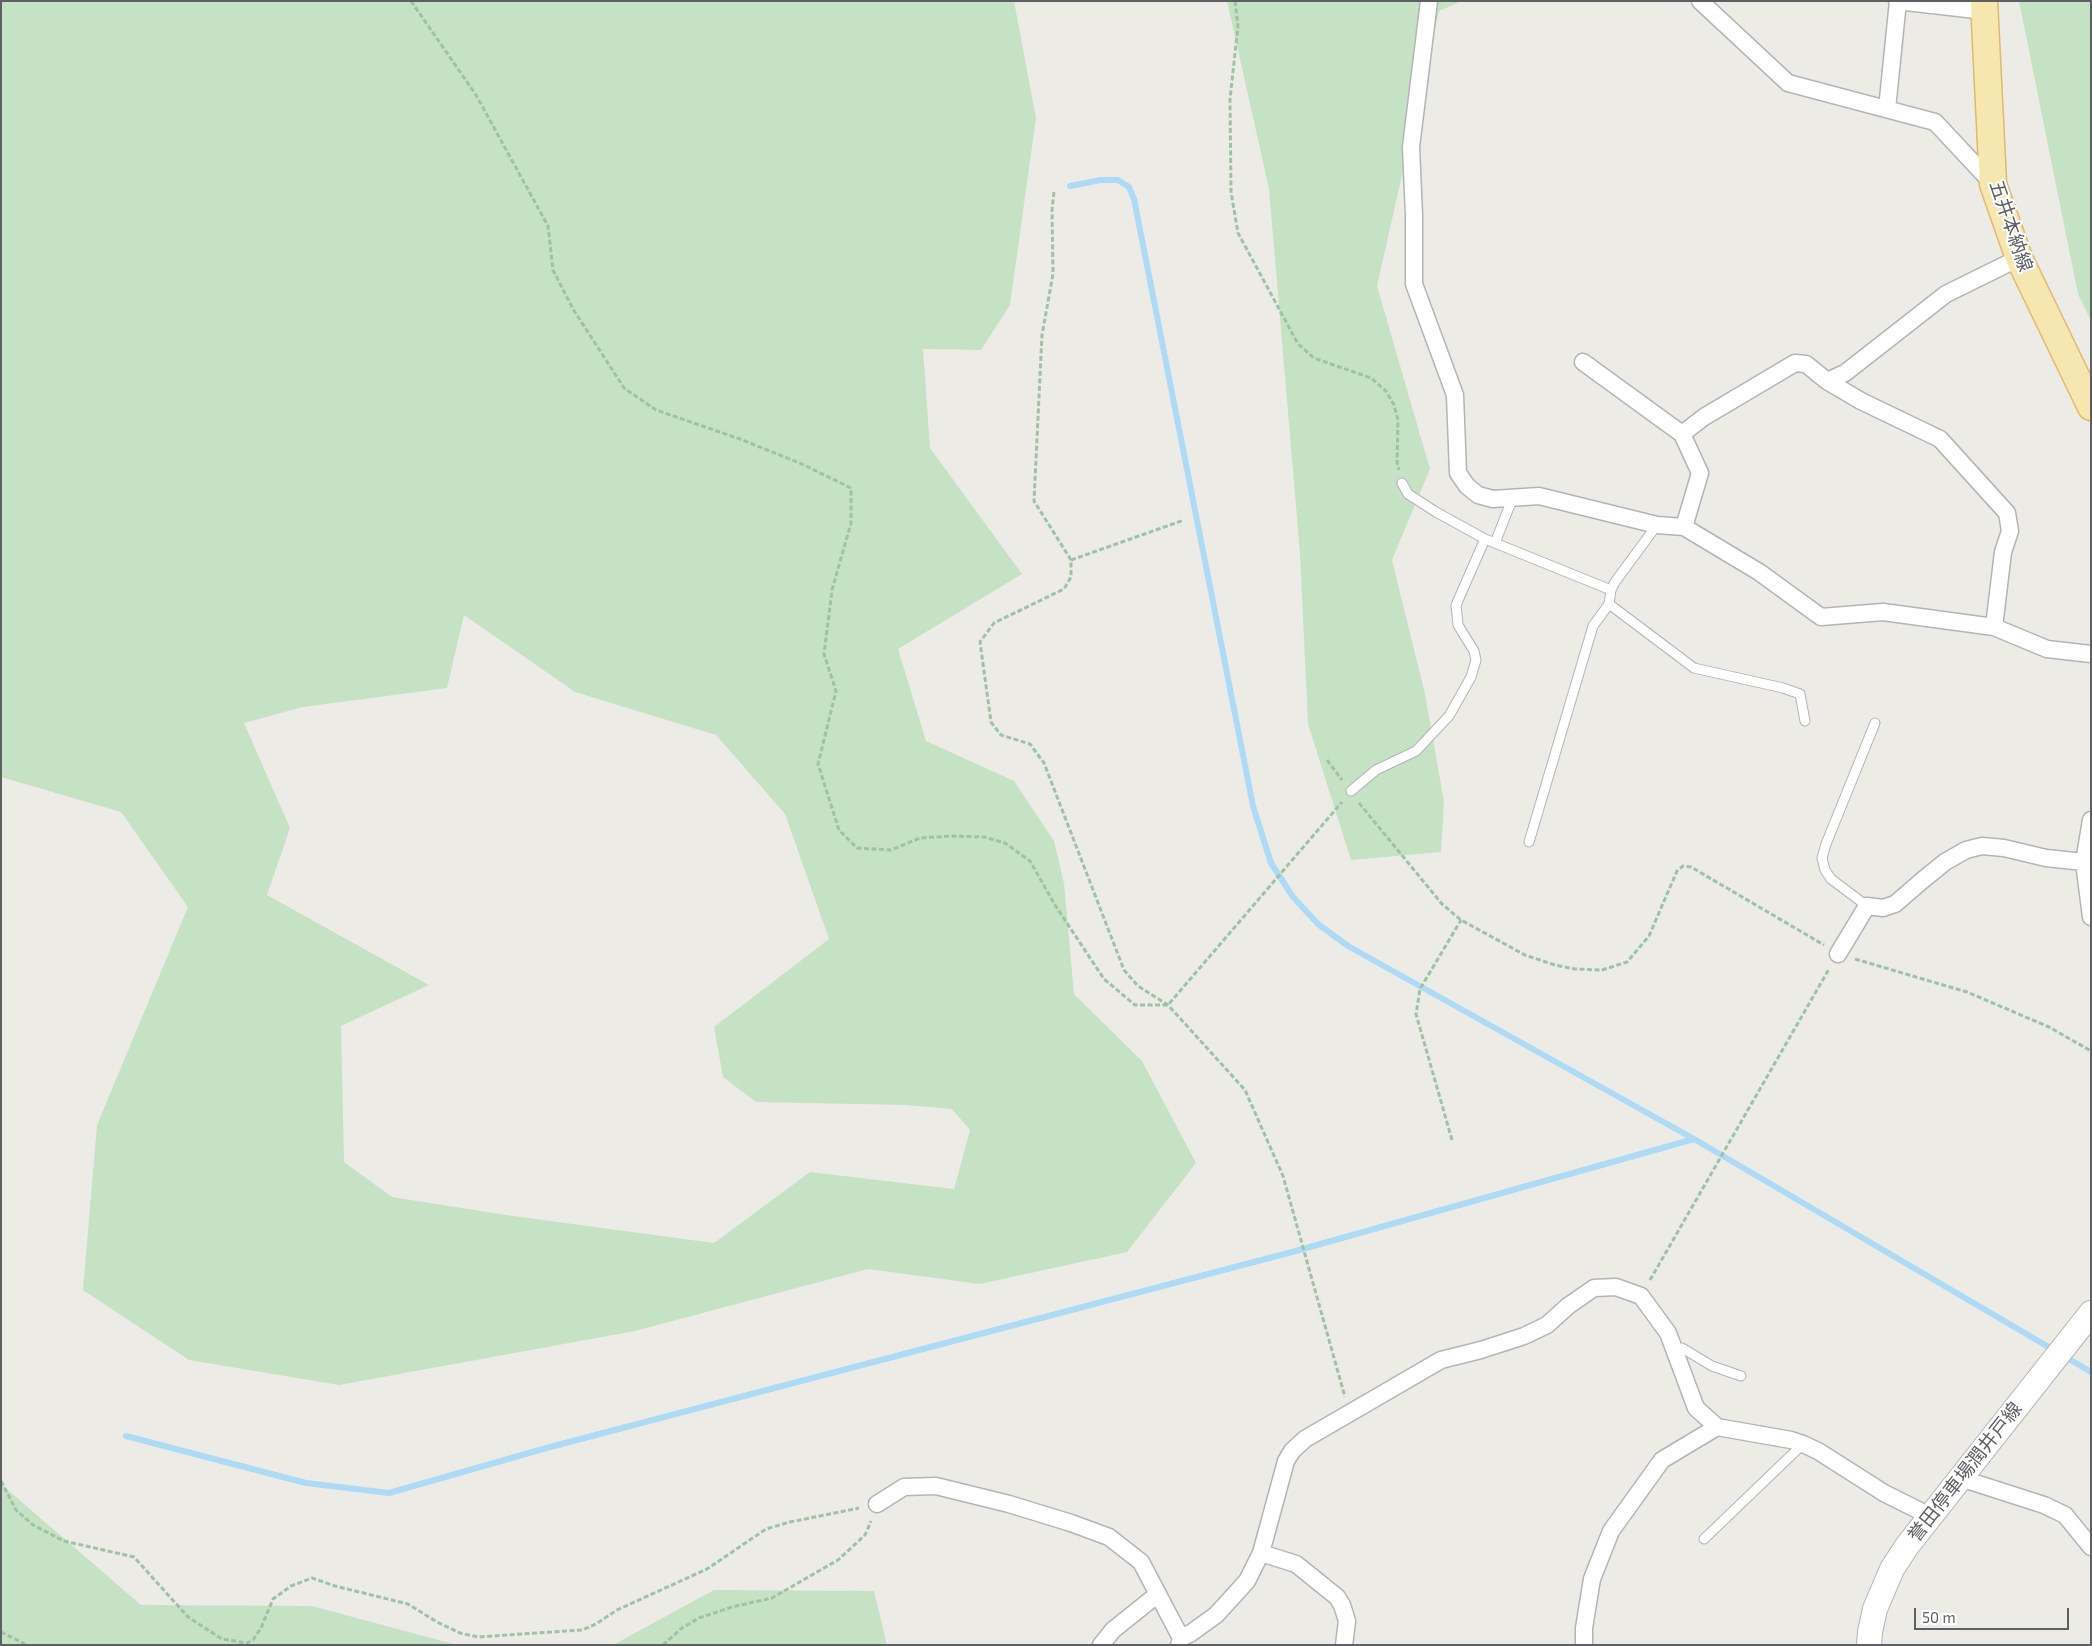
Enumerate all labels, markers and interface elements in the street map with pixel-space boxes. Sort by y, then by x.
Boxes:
street label: 五井本納線 [1985,177,2037,275]
street label: 誉田停車場潤井戸線 [1903,1398,2027,1546]
scale bar [1917,1598,2072,1630]
text: 50 m [1922,1608,1956,1626]

